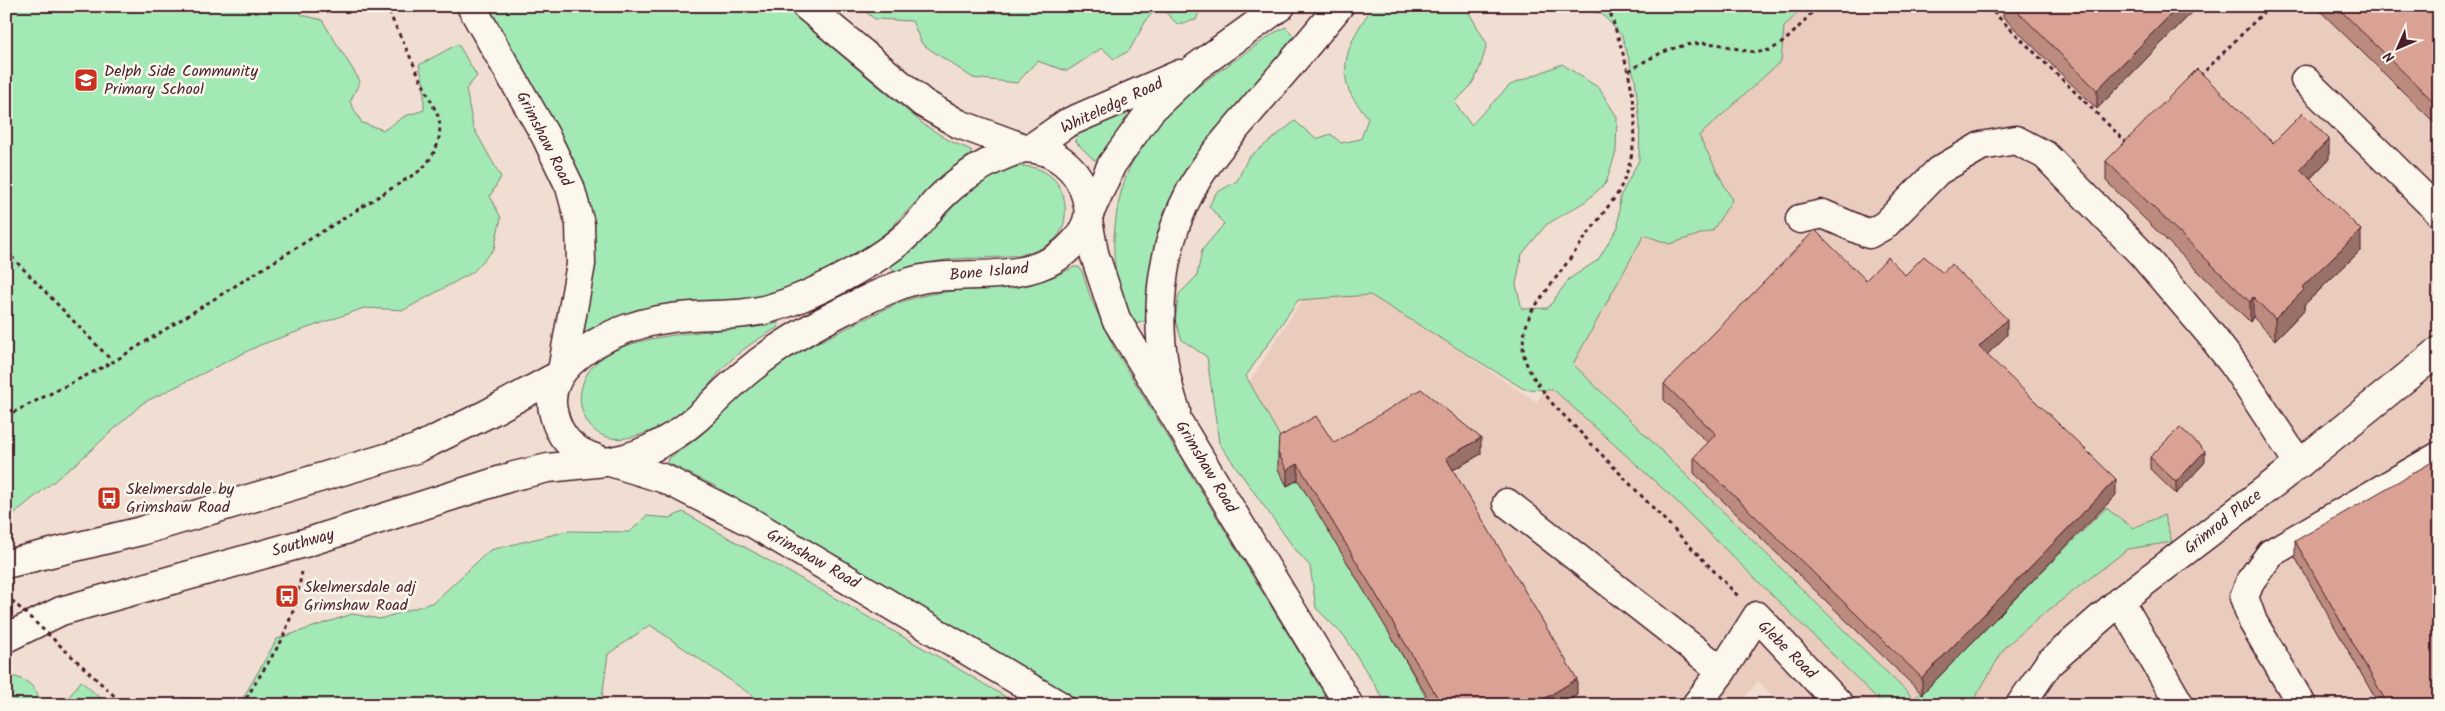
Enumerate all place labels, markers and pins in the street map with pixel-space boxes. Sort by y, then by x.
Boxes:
place label: Delph Side Community Primary School [104,59,259,102]
school or university icon: Delph Side Community Primary School [73,67,99,93]
place label: Skelmersdale by Grimshaw Road [126,477,235,520]
bus stop icon: Skelmersdale by Grimshaw Road [96,485,122,511]
place label: Skelmersdale adj Grimshaw Road [304,575,417,618]
bus stop icon: Skelmersdale adj Grimshaw Road [274,583,300,609]

